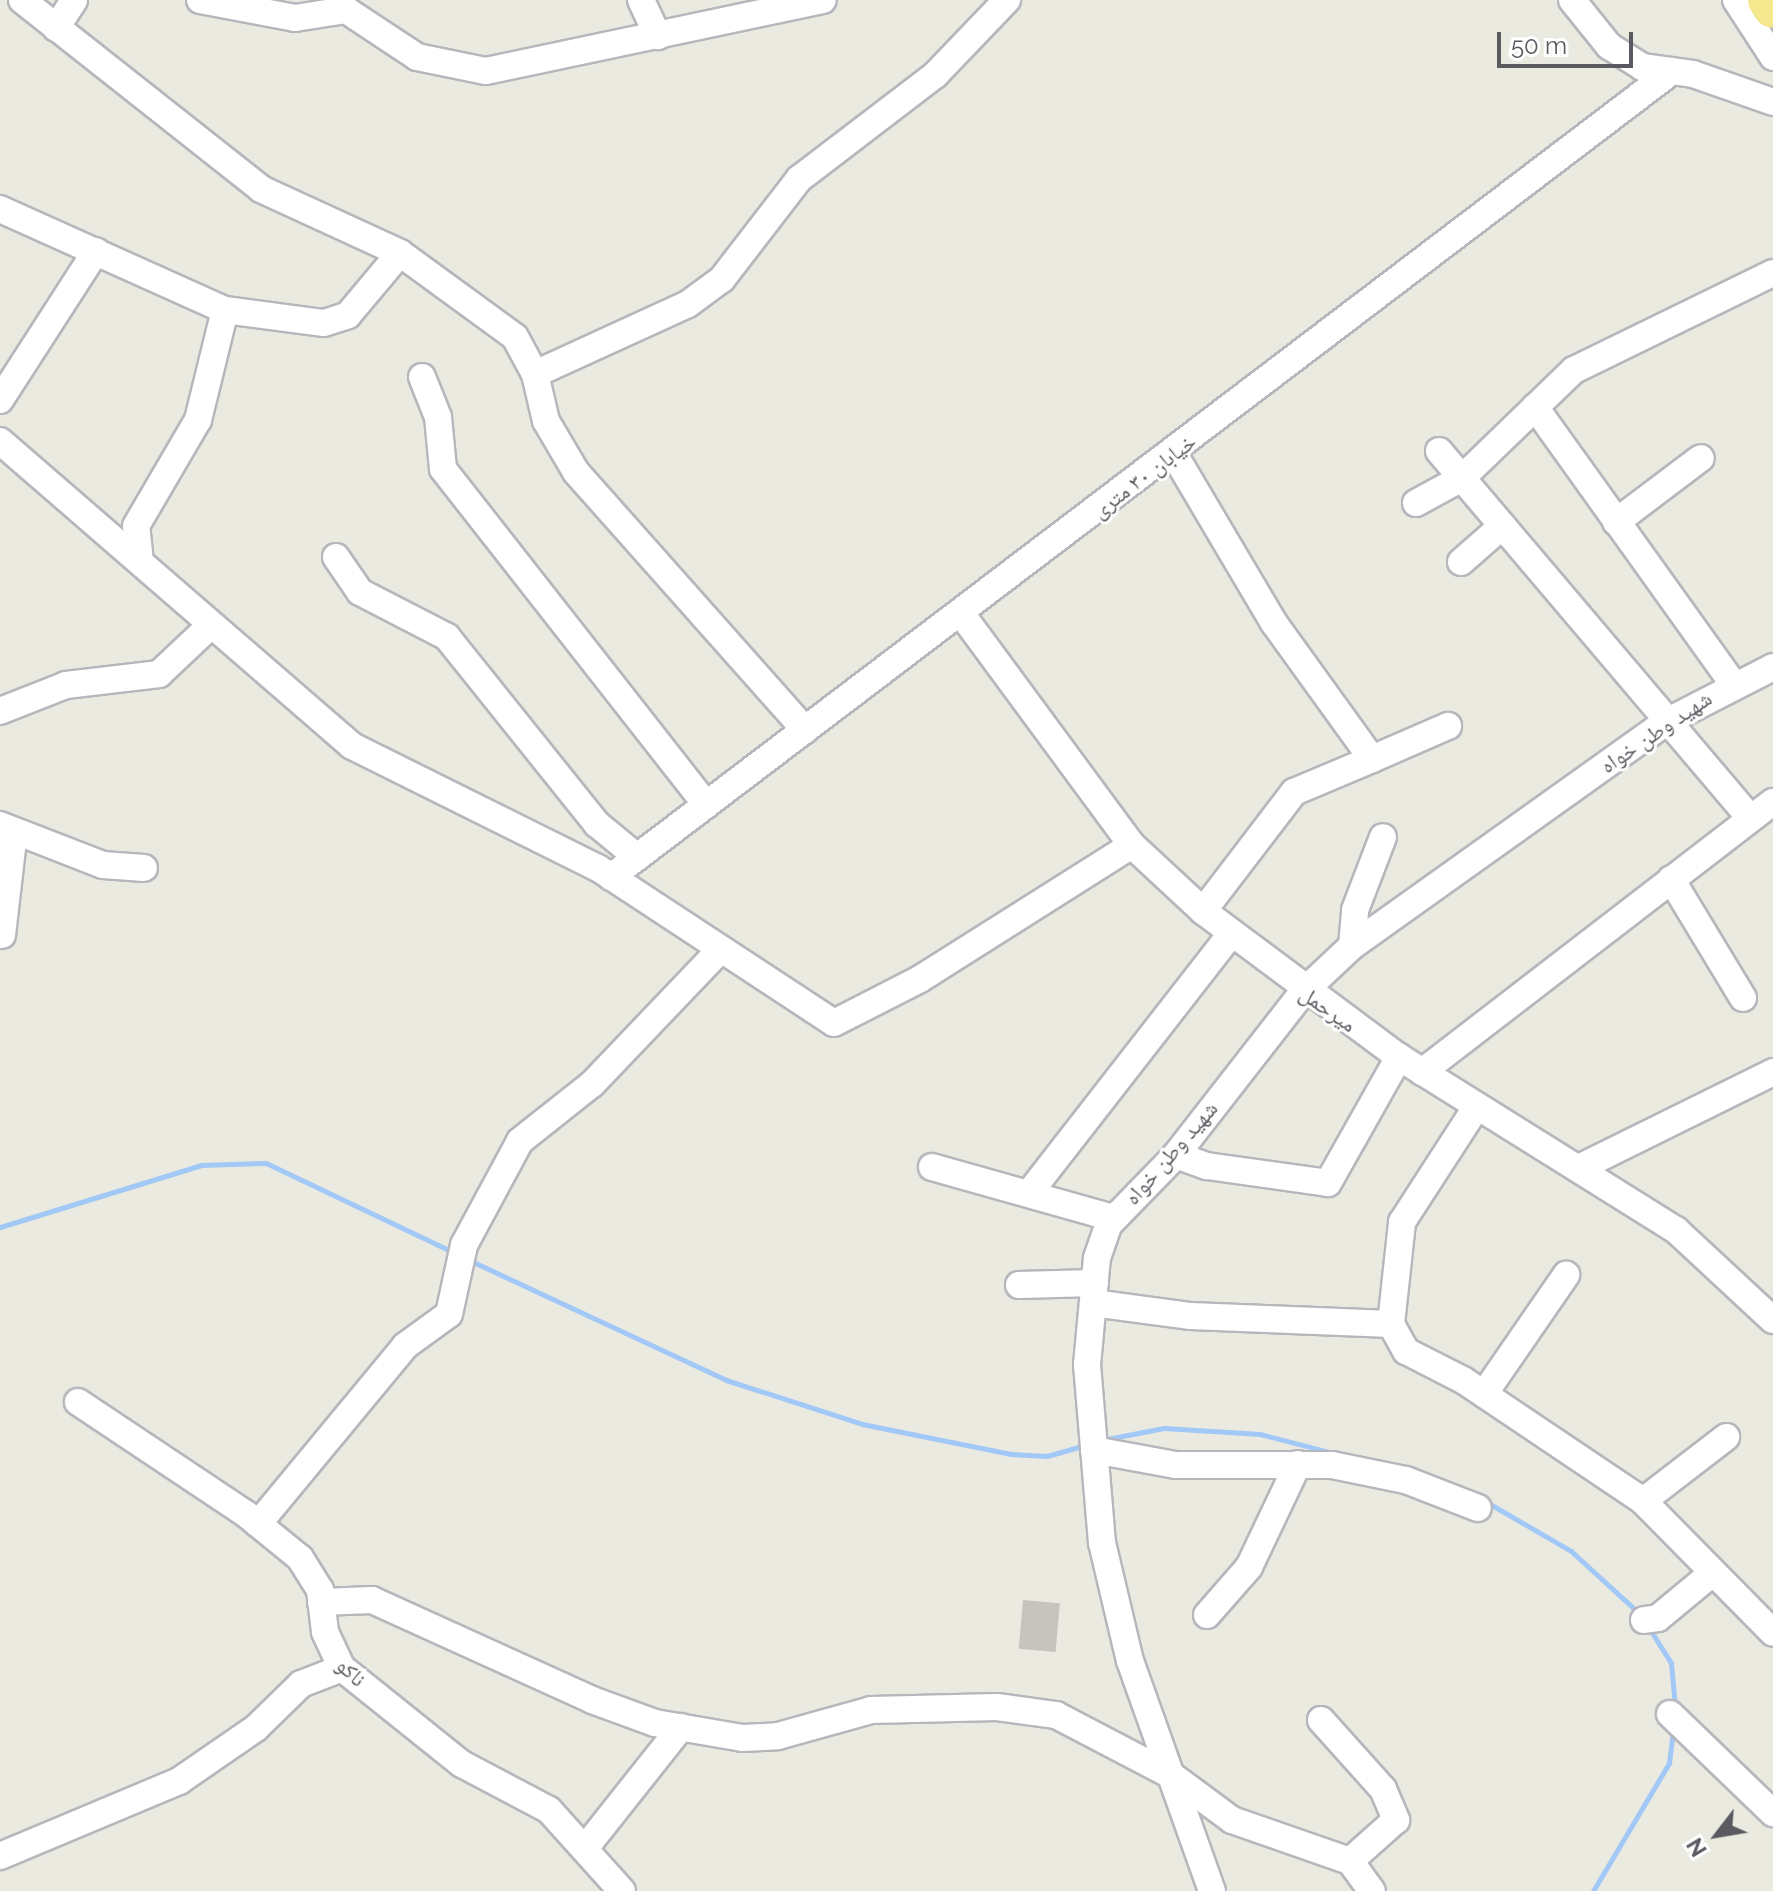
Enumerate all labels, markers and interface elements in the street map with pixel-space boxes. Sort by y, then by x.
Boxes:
scale bar [1501,16,1637,66]
text: 50 m [1511,31,1567,60]
street label: خیابان ۳۰ متری [1087,428,1201,524]
street label: شهید وطن خواه [1595,685,1717,779]
street label: میرحمل [1295,980,1361,1038]
street label: شهید وطن خواه [1119,1096,1223,1210]
street label: ناکو [331,1652,371,1692]
north arrow [1677,1795,1757,1875]
text: N [1681,1833,1712,1861]

